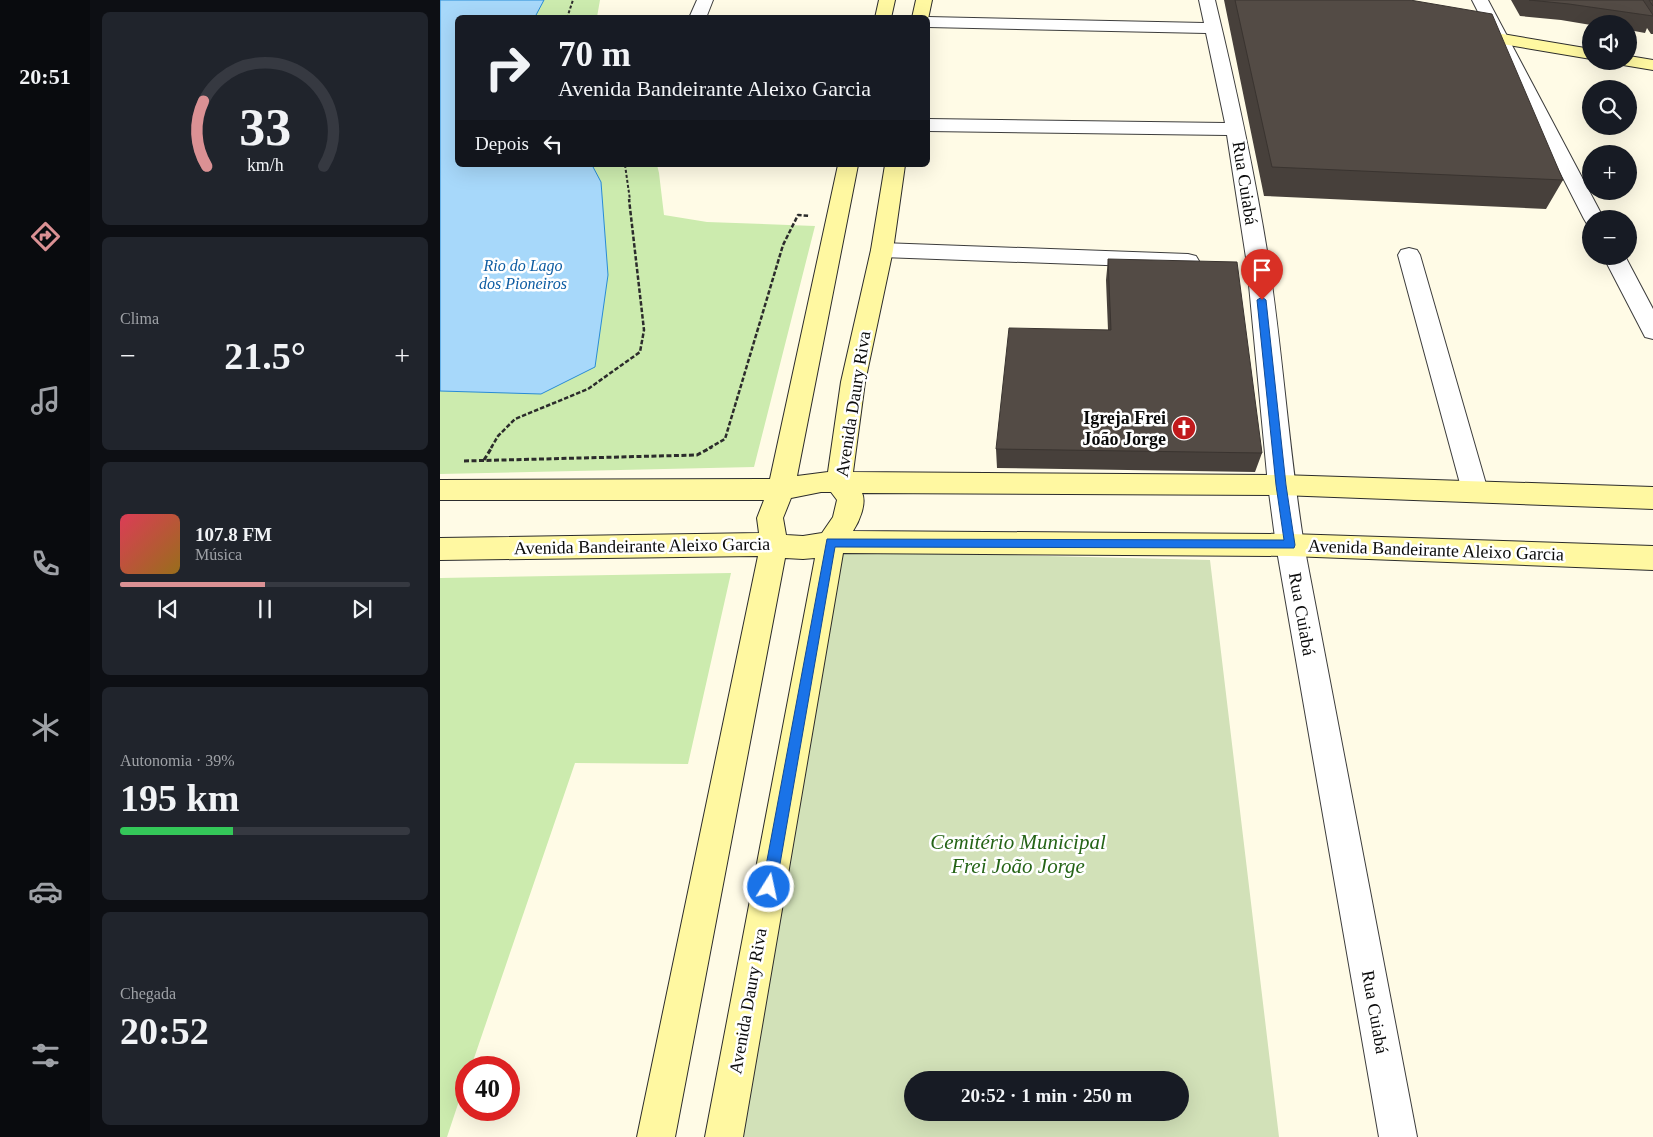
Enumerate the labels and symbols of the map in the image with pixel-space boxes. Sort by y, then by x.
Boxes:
street label: Rua Cuiabá [1229,140,1261,226]
pin [1241,249,1283,300]
water label: Rio do Lago dos Pioneiros [479,257,567,292]
street label: Avenida Daury Riva [832,330,874,478]
place label: Igreja Frei João Jorge [1083,408,1166,449]
church icon: Igreja Frei João Jorge [1171,415,1197,441]
street label: Avenida Bandeirante Aleixo Garcia [514,534,770,558]
street label: Avenida Bandeirante Aleixo Garcia [1308,536,1564,564]
street label: Rua Cuiabá [1285,571,1319,657]
park label: Cemitério Municipal Frei João Jorge [930,830,1106,878]
position arrow [742,860,794,912]
street label: Avenida Daury Riva [725,927,771,1075]
street label: Rua Cuiabá [1358,969,1392,1055]
speed limit sign: 40 [455,1056,520,1121]

